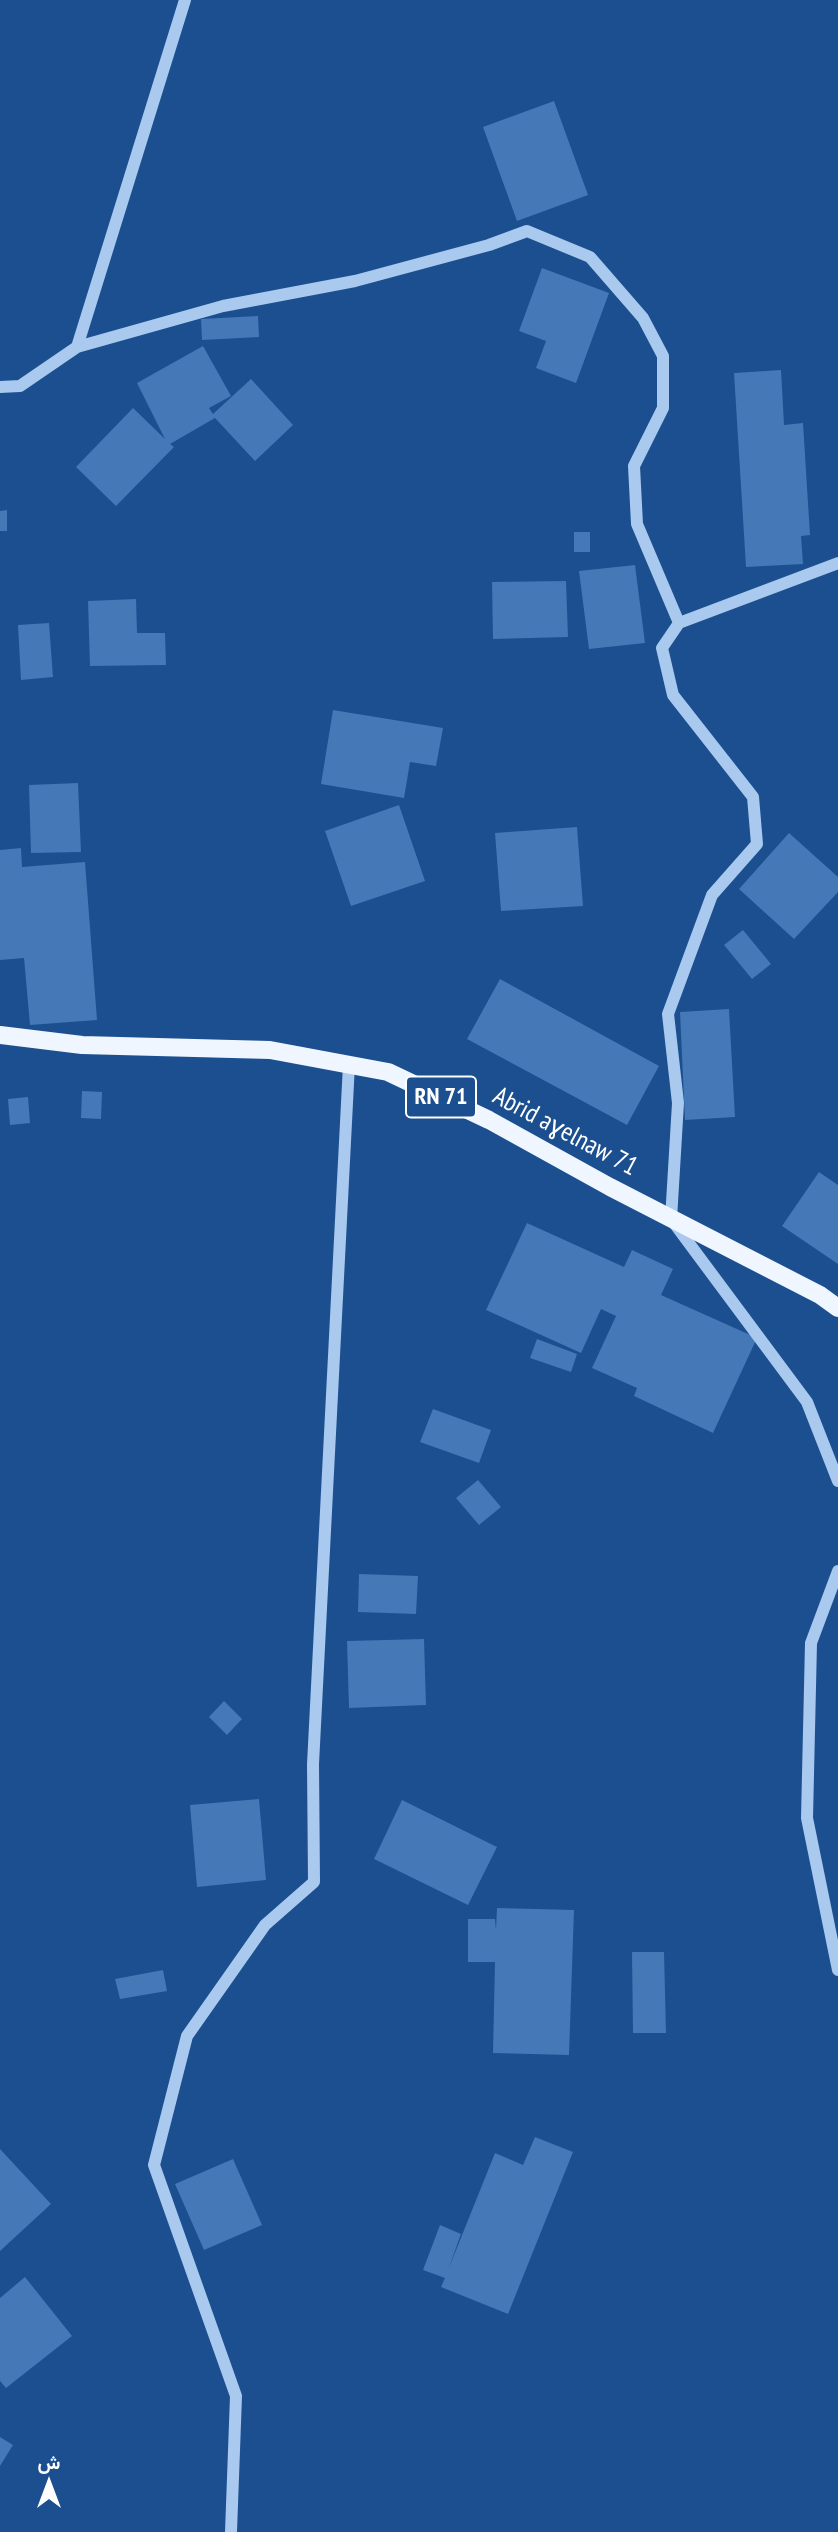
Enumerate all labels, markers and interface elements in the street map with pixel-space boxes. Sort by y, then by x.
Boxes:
road number: RN 71 [406,1077,476,1118]
street label: Abrid aɣelnaw 71 [487,1081,643,1183]
north arrow [14,2448,84,2518]
text: ش [38,2450,60,2474]

